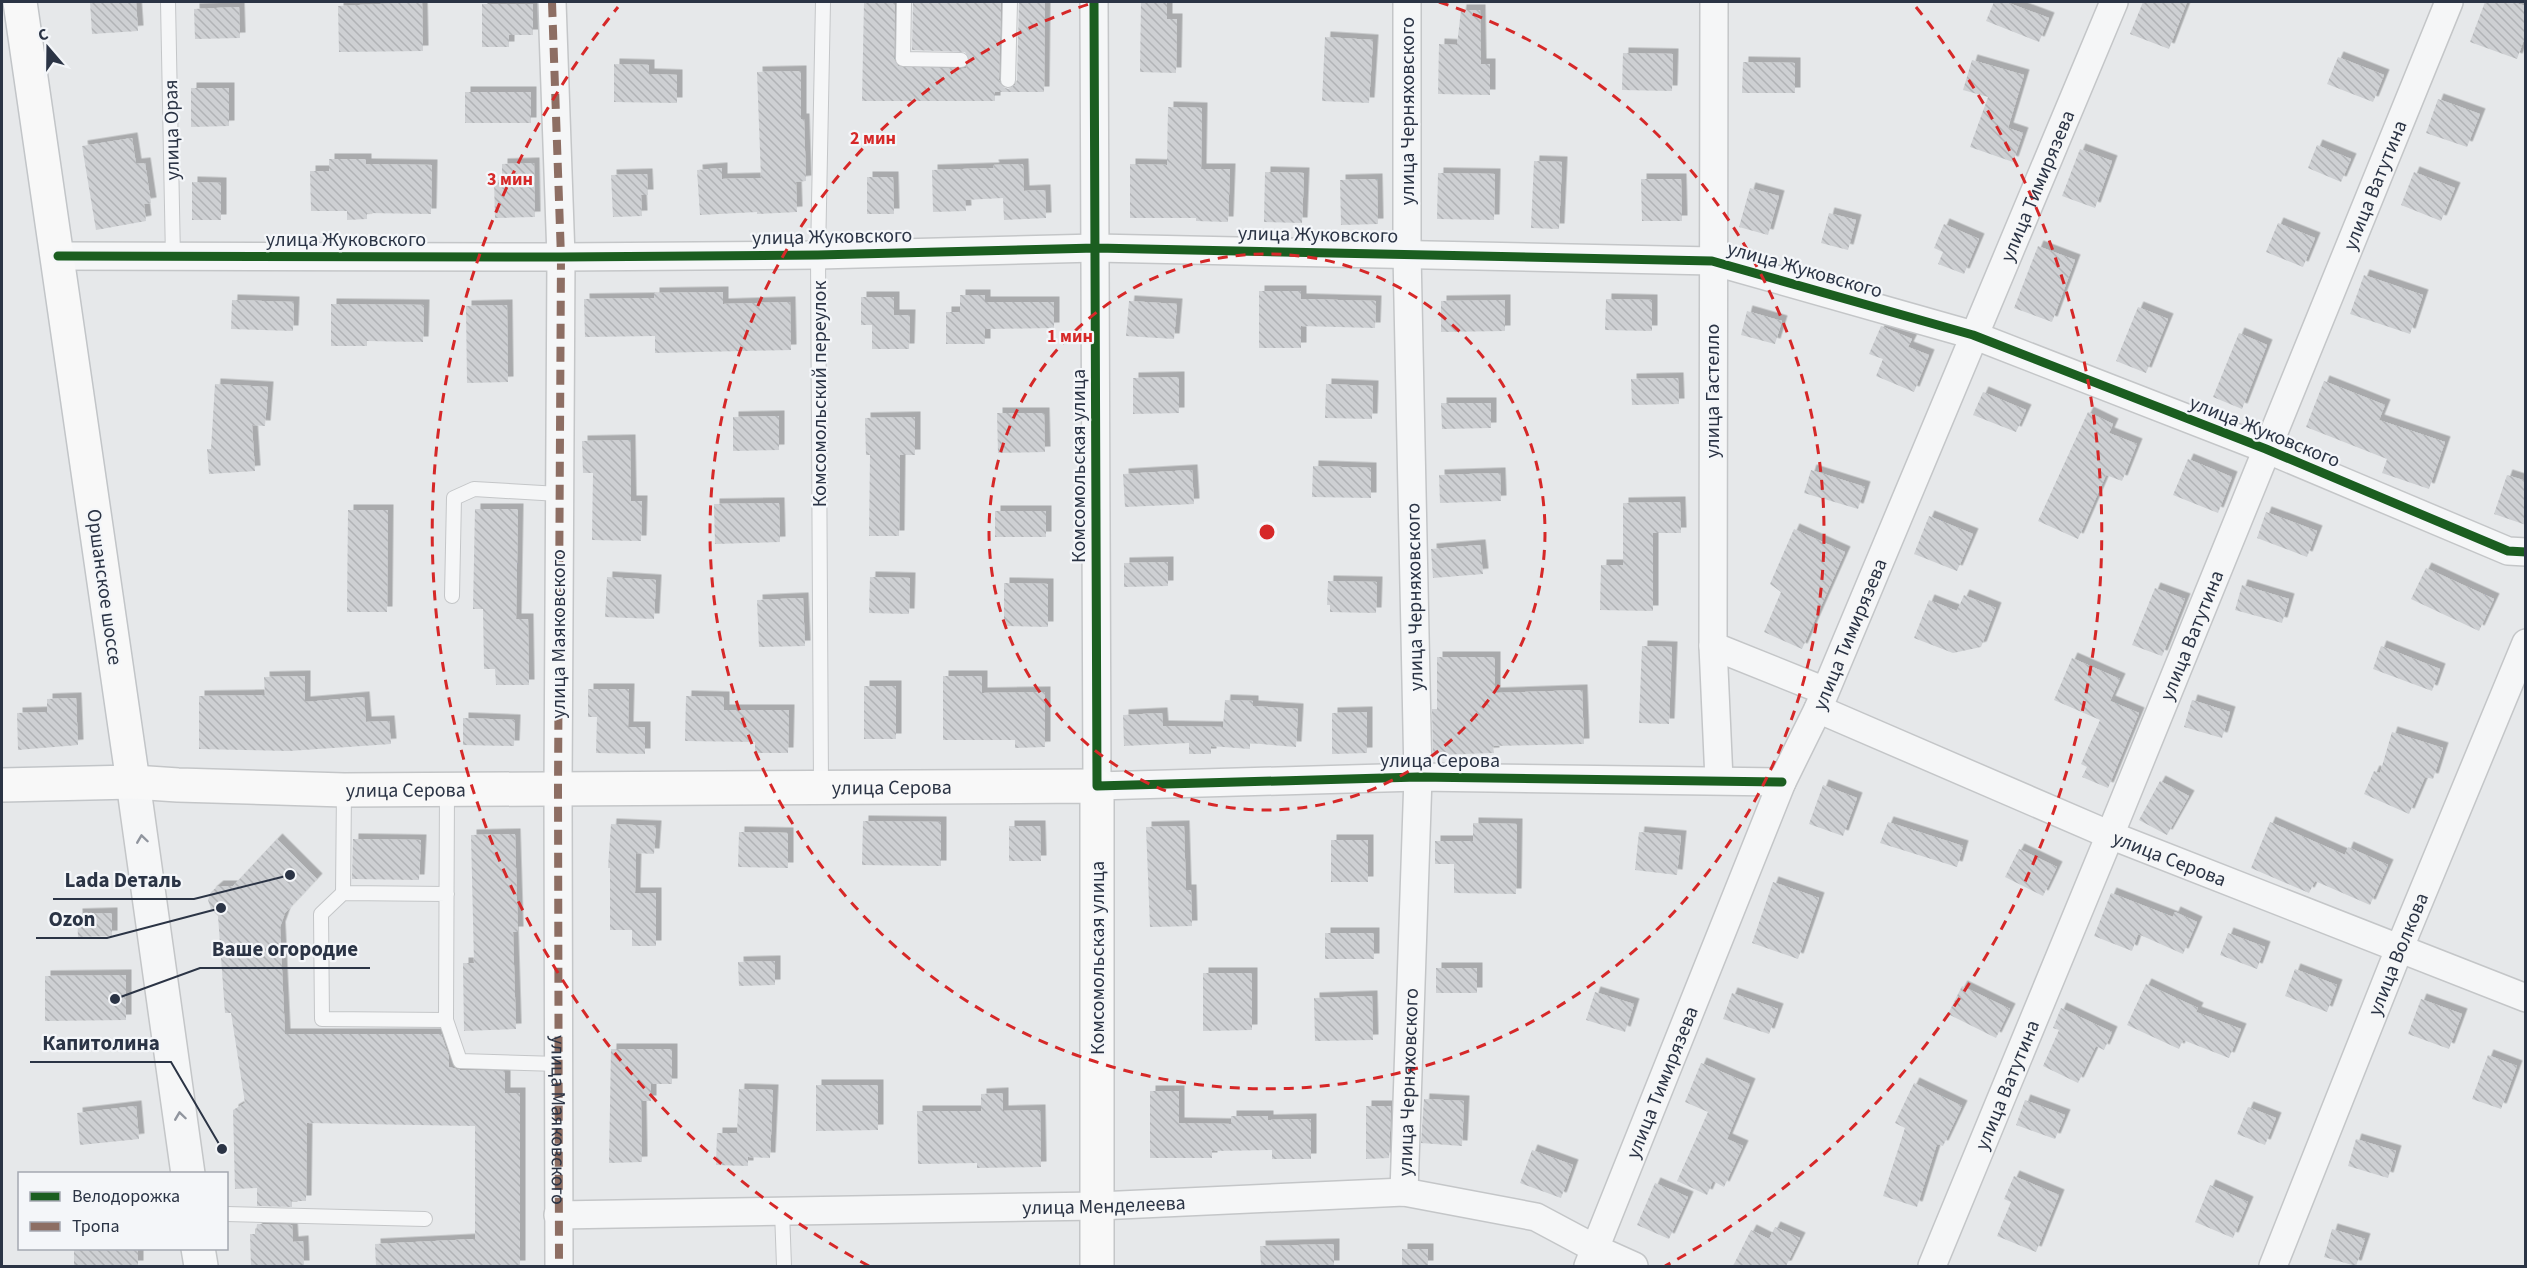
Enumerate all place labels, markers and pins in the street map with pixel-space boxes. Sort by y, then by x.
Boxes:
centre of rings [1257,522,1277,542]
callout: Lada Dеталь [53,860,194,899]
callout: Ozon [36,899,107,938]
callout: Ваше огородие [200,929,370,968]
callout: Капитолина [30,1023,171,1062]

